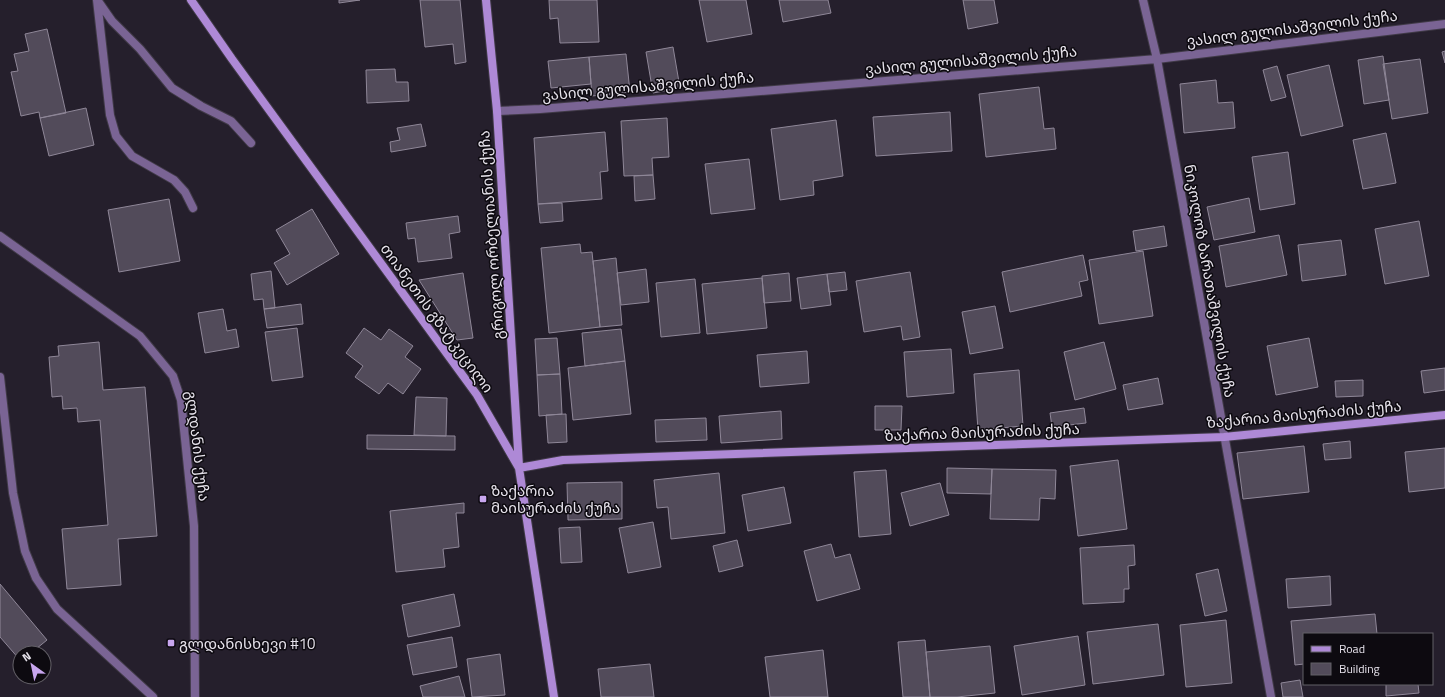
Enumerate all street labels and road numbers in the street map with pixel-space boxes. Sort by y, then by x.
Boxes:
street label: ვასილ გულისაშვილის ქუჩა [1185,4,1399,52]
street label: ვასილ გულისაშვილის ქუჩა [864,39,1078,81]
street label: ვასილ გულისაშვილის ქუჩა [541,65,755,107]
street label: გრიგოლ ორბელიანის ქუჩა [472,130,510,340]
street label: ნიკოლოზ ბარათაშვილის ქუჩა [1178,163,1242,399]
street label: თიანეთის გზატკეცილი [375,238,499,398]
street label: გლდანის ქუჩა [180,389,216,503]
street label: ზაქარია მაისურაძის ქუჩა [1206,394,1402,434]
street label: ზაქარია მაისურაძის ქუჩა [884,417,1080,447]

